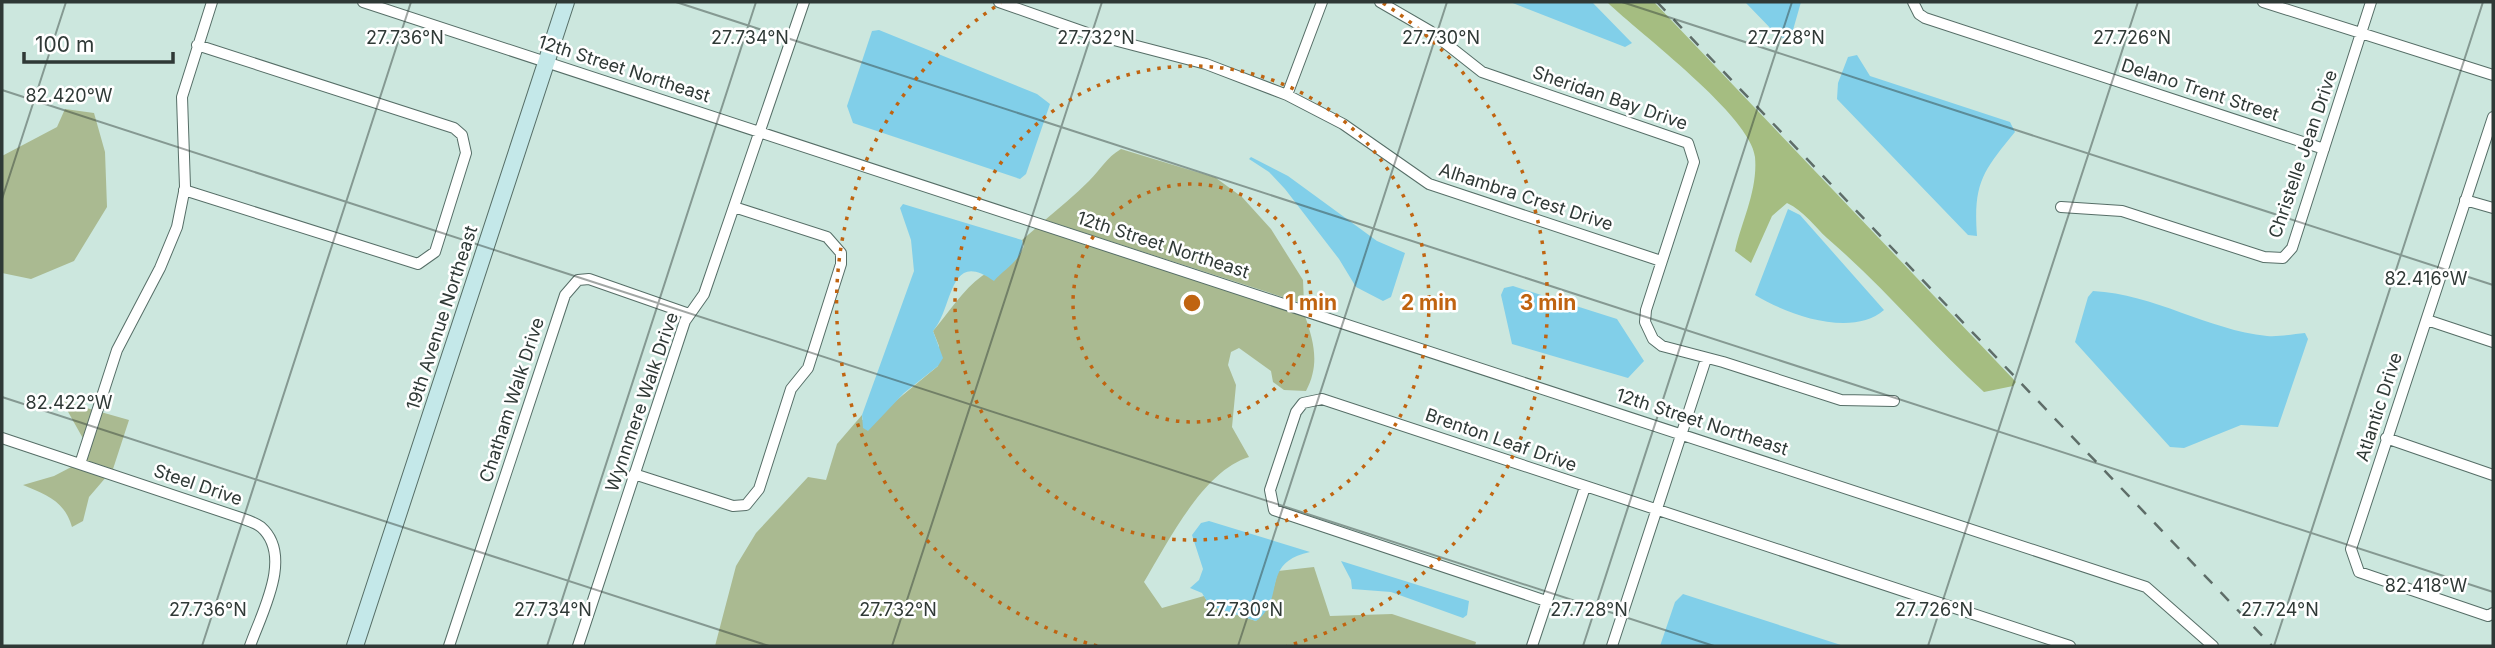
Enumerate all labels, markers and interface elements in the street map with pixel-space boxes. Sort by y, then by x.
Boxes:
scale bar [24,21,173,65]
text: 27.736°N [366,27,444,48]
text: 27.734°N [711,27,789,48]
text: 27.732°N [1057,27,1135,48]
text: 27.730°N [1402,27,1480,48]
text: 27.728°N [1747,27,1825,48]
text: 27.726°N [2093,27,2171,48]
street label: 12th Street Northeast [535,31,713,106]
text: 100 m [35,32,94,57]
street label: Delano Trent Street [2119,54,2282,125]
street label: Sheridan Bay Drive [1530,61,1690,134]
street label: Christelle Jean Drive [2264,67,2341,241]
text: 82.420°W [25,85,113,106]
street label: Alhambra Crest Drive [1437,158,1616,235]
street label: 12th Street Northeast [1074,207,1252,282]
street label: 19th Avenue Northeast [402,223,481,413]
text: 82.416°W [2385,268,2468,289]
text: 1 min [1285,290,1337,315]
text: 2 min [1401,290,1457,315]
text: 3 min [1520,290,1576,315]
centre of rings [1180,291,1204,315]
street label: Wynnmere Walk Drive [601,309,682,494]
street label: Chatham Walk Drive [475,315,548,485]
street label: Atlantic Drive [2351,350,2406,464]
street label: 12th Street Northeast [1613,384,1791,459]
text: 82.422°W [26,392,113,413]
street label: Brenton Leaf Drive [1423,404,1580,475]
street label: Steel Drive [151,460,245,509]
text: 82.418°W [2385,575,2468,596]
text: 27.736°N [169,599,247,620]
text: 27.734°N [514,599,592,620]
text: 27.732°N [859,599,937,620]
text: 27.730°N [1205,599,1283,620]
text: 27.728°N [1550,599,1628,620]
text: 27.726°N [1895,599,1973,620]
text: 27.724°N [2241,599,2319,620]

